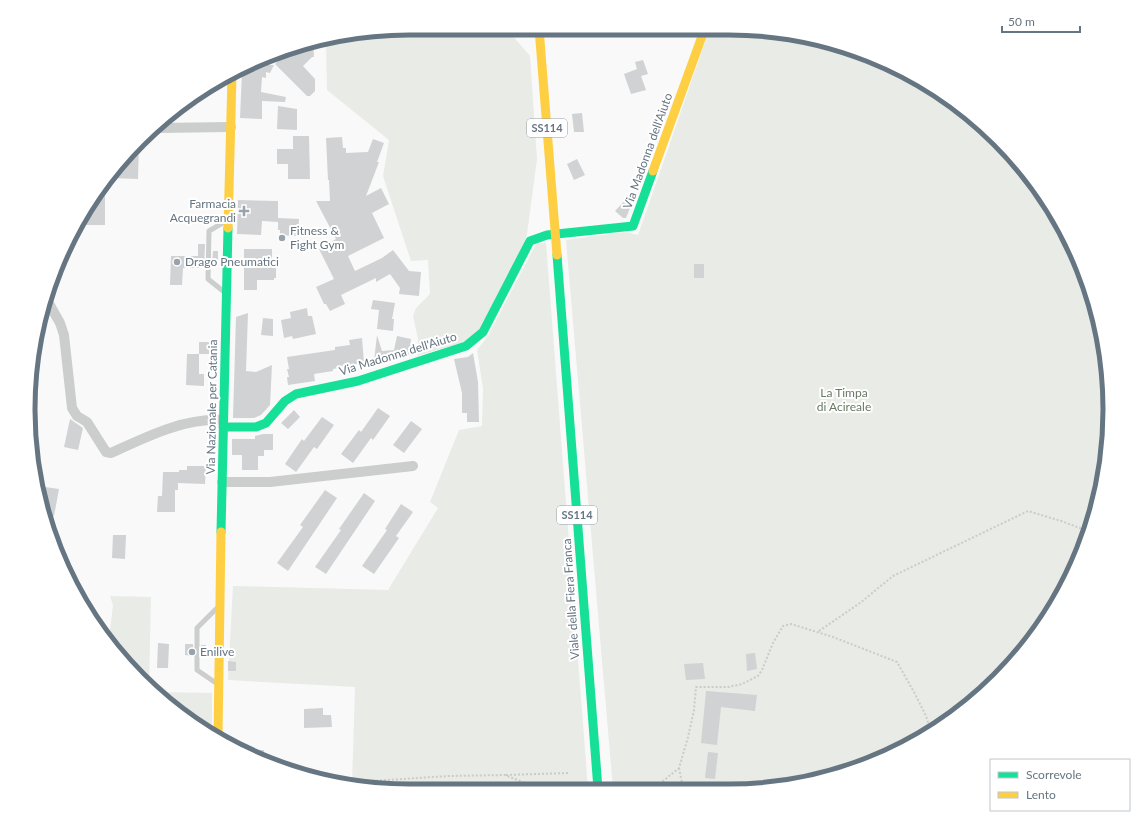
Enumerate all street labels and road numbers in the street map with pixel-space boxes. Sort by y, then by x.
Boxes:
street label: Via Madonna dell'Aiuto [620,91,676,211]
road number: SS114 [527,119,567,137]
street label: Via Madonna dell'Aiuto [337,328,459,379]
street label: Via Nazionale per Catania [203,339,220,475]
road number: SS114 [557,506,597,524]
street label: Viale della Fiera Franca [559,538,582,660]

